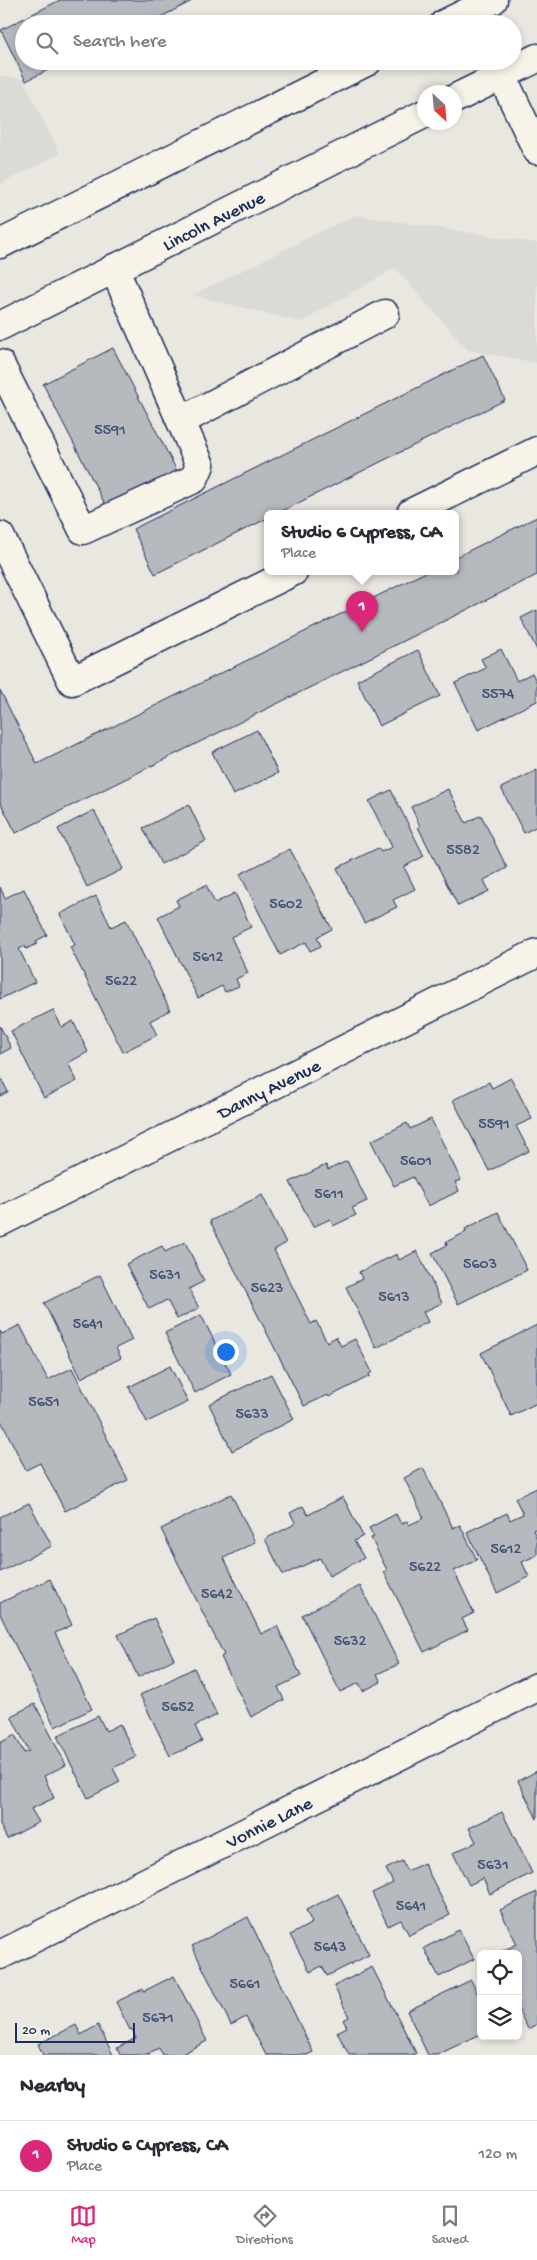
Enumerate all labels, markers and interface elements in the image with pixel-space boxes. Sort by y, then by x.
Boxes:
search box [15,15,522,70]
icon: search [33,29,61,57]
text: Search here [73,31,167,54]
north arrow [417,85,462,130]
street label: Lincoln Avenue [159,187,270,258]
house number: 5591 [94,422,126,441]
popup [264,510,459,575]
text: Studio 6 Cypress, CA [281,522,442,545]
text: Place [281,545,316,564]
pin: 1 [346,591,378,632]
house number: 5574 [482,686,515,705]
house number: 5582 [446,842,480,861]
house number: 5602 [269,896,303,915]
house number: 5612 [193,949,224,968]
house number: 5622 [105,973,137,992]
street label: Danny Avenue [213,1055,325,1127]
house number: 5591 [478,1116,510,1135]
house number: 5601 [400,1153,432,1172]
house number: 5611 [314,1186,344,1205]
house number: 5603 [463,1256,497,1275]
house number: 5631 [149,1267,181,1286]
house number: 5623 [251,1280,283,1299]
house number: 5613 [378,1289,410,1308]
house number: 5641 [73,1316,103,1335]
your location [213,1339,239,1365]
house number: 5651 [28,1394,60,1413]
house number: 5633 [235,1406,269,1425]
house number: 5612 [491,1541,522,1560]
house number: 5622 [409,1559,441,1578]
house number: 5642 [201,1586,233,1605]
house number: 5632 [334,1633,366,1652]
house number: 5652 [162,1699,195,1718]
street label: Vonnie Lane [222,1793,317,1856]
house number: 5631 [477,1857,509,1876]
house number: 5641 [396,1898,426,1917]
house number: 5643 [314,1939,346,1958]
map controls [477,1950,522,2040]
button: locate [477,1950,522,1995]
house number: 5661 [229,1976,261,1995]
button: layers [477,1995,522,2040]
house number: 5671 [142,2010,174,2029]
scale bar [15,2020,135,2043]
text: 20 m [22,2023,50,2040]
text: Nearby [20,2075,85,2100]
text: Studio 6 Cypress, CA [67,2135,228,2158]
text: 1 [33,2146,39,2165]
text: 120 m [478,2146,517,2165]
text: Place [67,2158,102,2177]
tab: Map [69,2202,97,2249]
tab: Directions [236,2202,293,2249]
tab: Saved [432,2202,468,2249]

